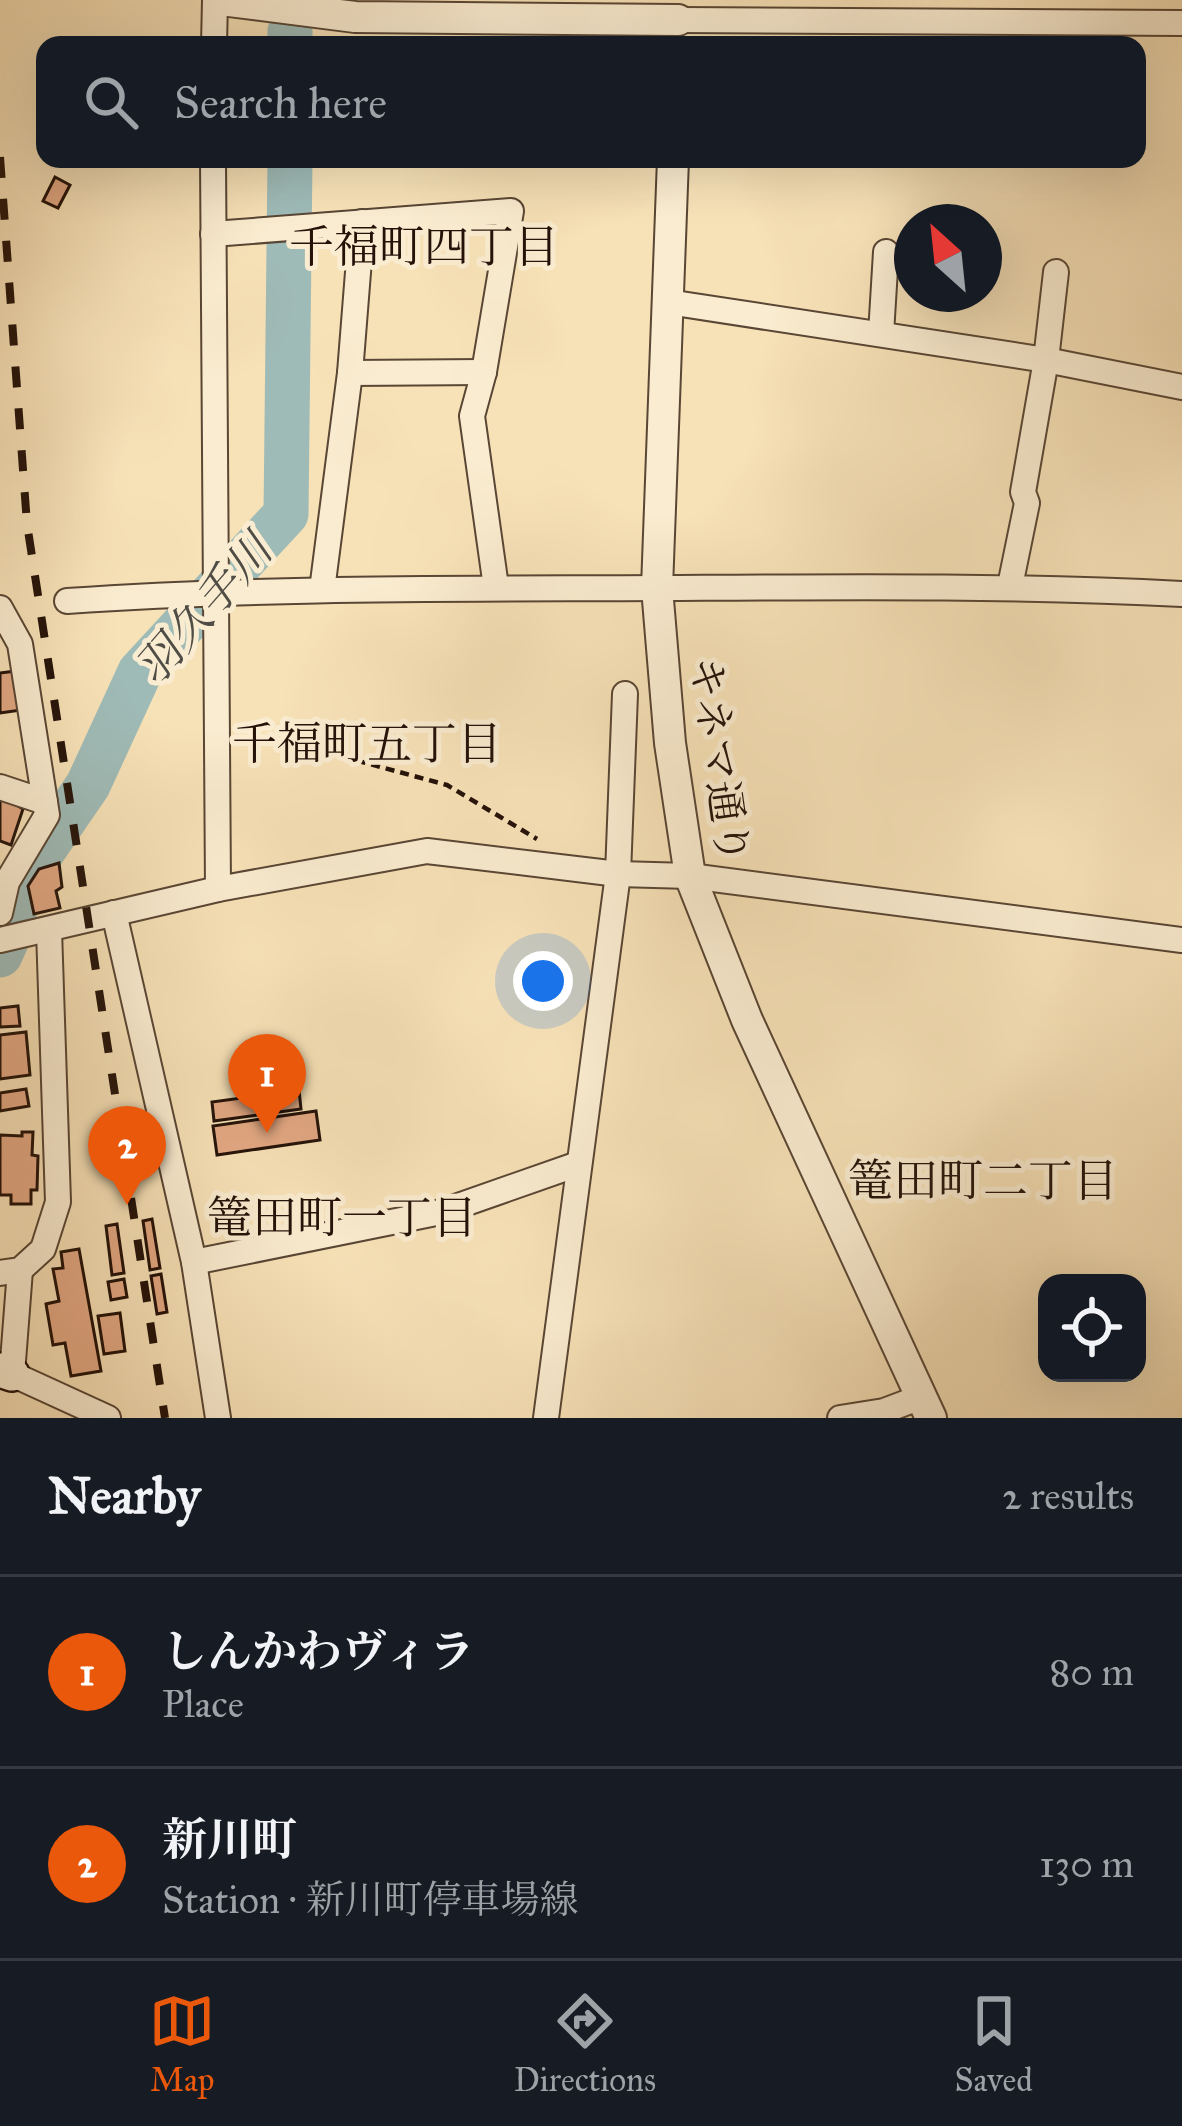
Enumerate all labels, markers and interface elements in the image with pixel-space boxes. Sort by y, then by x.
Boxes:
search box [36,36,1146,168]
icon: search [78,69,144,135]
text: Search here [174,75,387,130]
north arrow [894,204,1002,312]
district label: 千福町四丁目 [289,219,559,274]
water label: 羽久手川 [124,520,286,695]
street label: キネマ通り [679,653,759,867]
district label: 千福町五丁目 [232,716,502,771]
your location [513,951,573,1011]
pin: 1 [228,1034,306,1133]
pin: 2 [88,1106,166,1205]
district label: 篭田町二丁目 [848,1153,1118,1208]
district label: 篭田町一丁目 [207,1190,477,1245]
map controls [1038,1274,1146,1382]
button: locate [1038,1274,1146,1382]
text: Nearby [48,1465,200,1527]
text: 2 results [1002,1472,1134,1520]
text: しんかわヴィラ [162,1624,474,1679]
text: 1 [79,1648,95,1696]
text: 80 m [1049,1648,1134,1696]
text: Place [162,1680,244,1728]
text: 新川町 [162,1812,297,1867]
text: 2 [77,1840,97,1888]
text: 130 m [1039,1840,1134,1888]
text: Station · 新川町停車場線 [162,1876,578,1924]
tab: Map [149,1988,215,2100]
tab: Directions [514,1988,656,2100]
tab: Saved [954,1988,1033,2100]

